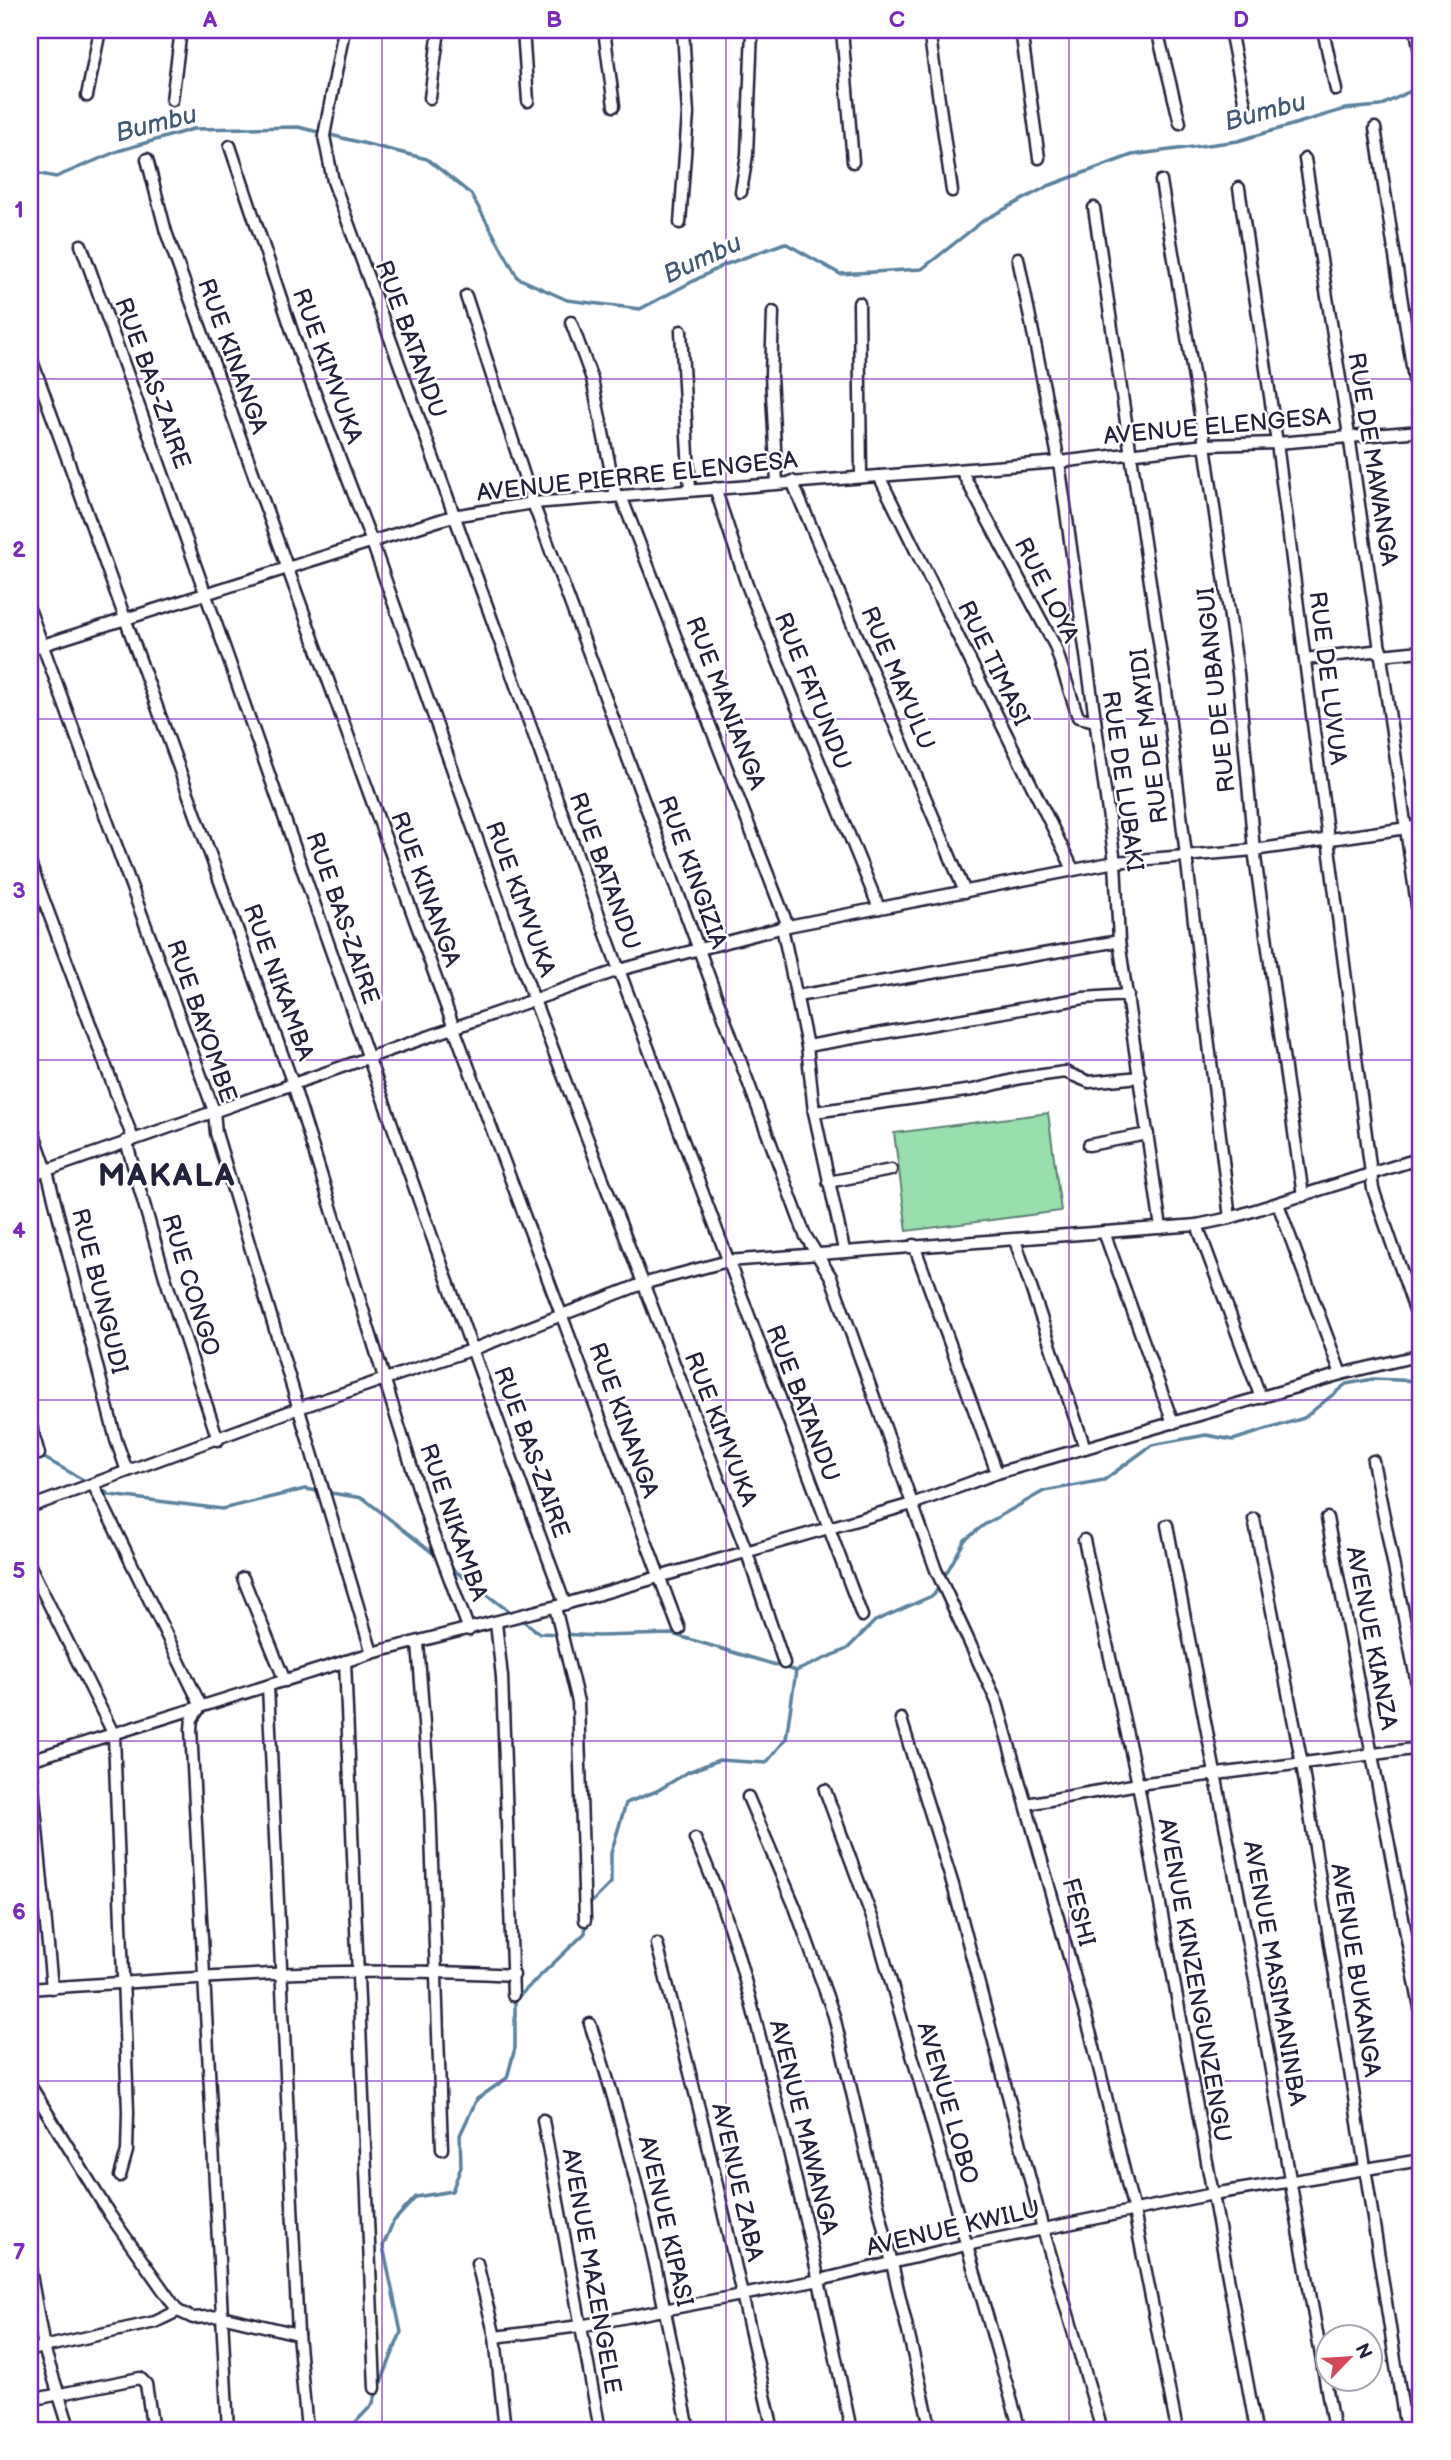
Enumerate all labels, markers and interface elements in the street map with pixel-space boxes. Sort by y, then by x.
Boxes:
text: A [202,6,218,34]
text: B [546,6,562,34]
text: C [889,6,905,34]
text: D [1233,6,1249,34]
water label: Bumbu [1221,87,1309,138]
water label: Bumbu [112,99,200,150]
text: 1 [14,196,24,224]
water label: Bumbu [658,228,747,291]
street label: RUE BATANDU [369,257,452,422]
street label: RUE KINANGA [191,275,274,438]
street label: RUE KIMVUKA [286,285,369,448]
street label: RUE BAS-ZAIRE [108,294,197,473]
street label: RUE DE MAWANGA [1341,350,1404,568]
street label: AVENUE ELENGESA [1102,402,1332,451]
street label: AVENUE PIERRE ELENGESA [475,445,799,508]
street label: RUE LOYA [1008,533,1086,648]
text: 2 [12,536,26,564]
street label: RUE DE UBANGUI [1191,586,1242,794]
street label: RUE DE LUVUA [1302,590,1353,767]
street label: RUE TIMASI [951,596,1036,730]
street label: RUE MAYULU [854,602,941,754]
street label: RUE FATUNDU [768,608,857,774]
street label: RUE MANIANGA [679,613,772,794]
street label: RUE DE MAYIDI [1124,647,1175,825]
street label: RUE DE LUBAKI [1095,689,1150,873]
street label: RUE BATANDU [563,789,646,954]
street label: RUE KINGIZIA [652,792,734,953]
street label: RUE KINANGA [384,808,467,971]
street label: RUE KIMVUKA [479,818,562,981]
street label: RUE BAS-ZAIRE [300,828,386,1008]
text: 3 [12,877,26,905]
street label: RUE NIKAMBA [237,900,320,1065]
street label: RUE BAYOMBE [160,936,243,1106]
district label: MAKALA [98,1157,236,1196]
street label: RUE BUNGUDI [65,1205,134,1377]
street label: RUE CONGO [155,1211,226,1359]
text: 4 [12,1217,26,1245]
street label: RUE BATANDU [759,1321,846,1486]
street label: RUE KINANGA [582,1339,665,1502]
street label: RUE KIMVUKA [678,1348,763,1511]
street label: RUE BAS-ZAIRE [487,1363,576,1542]
street label: RUE NIKAMBA [413,1440,494,1605]
street label: AVENUE KIANZA [1340,1544,1404,1733]
text: 5 [12,1557,26,1585]
street label: AVENUE KINZENGUNZENGU [1152,1816,1237,2144]
street label: AVENUE MASIMANINBA [1237,1838,1312,2108]
street label: AVENUE BUKANGA [1324,1861,1387,2079]
street label: FESHI [1056,1875,1102,1950]
text: 6 [12,1898,26,1926]
street label: AVENUE MAWANGA [763,2017,844,2238]
street label: AVENUE LOBO [911,2019,985,2188]
street label: AVENUE ZABA [705,2100,770,2264]
street label: AVENUE KIPASI [632,2133,699,2309]
street label: AVENUE MAZENGELE [556,2146,627,2396]
street label: AVENUE KWILU [863,2194,1043,2263]
text: 7 [13,2238,26,2266]
north arrow [1314,2324,1384,2394]
text: N [1350,2340,1376,2363]

